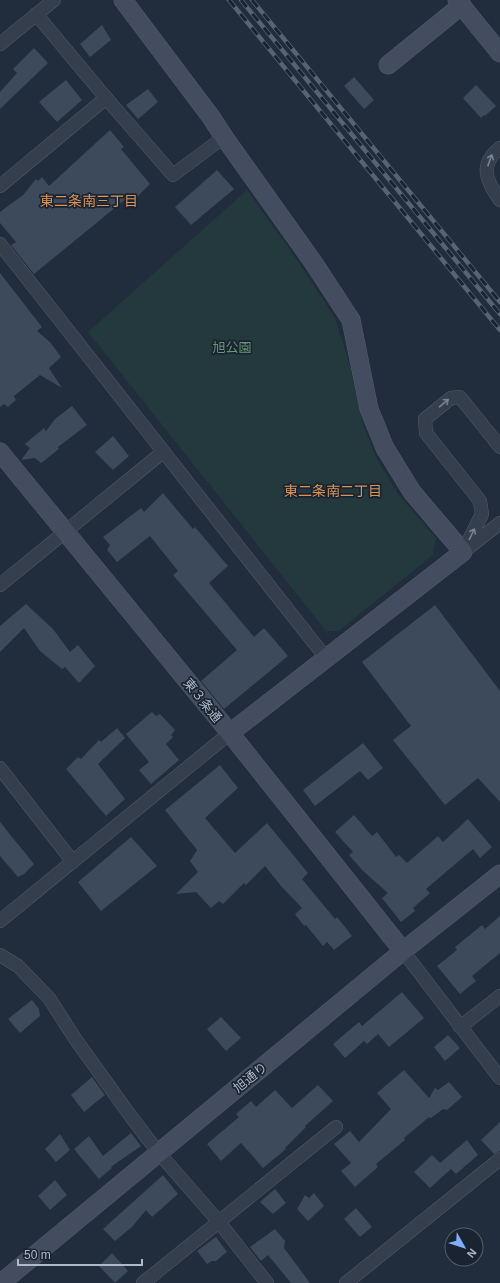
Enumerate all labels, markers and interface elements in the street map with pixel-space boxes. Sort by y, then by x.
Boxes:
one-way arrow [487,155,495,167]
district label: 東二条南三丁目 [40,193,138,209]
park label: 旭公園 [212,340,252,355]
one-way arrow [439,399,450,408]
district label: 東二条南二丁目 [284,483,382,499]
one-way arrow [468,528,476,540]
street label: 東３条通 [180,675,225,725]
street label: 旭通り [230,1059,270,1095]
north arrow [444,1227,484,1267]
scale bar [18,1241,142,1267]
text: N [465,1246,479,1260]
text: 50 m [24,1248,51,1262]

